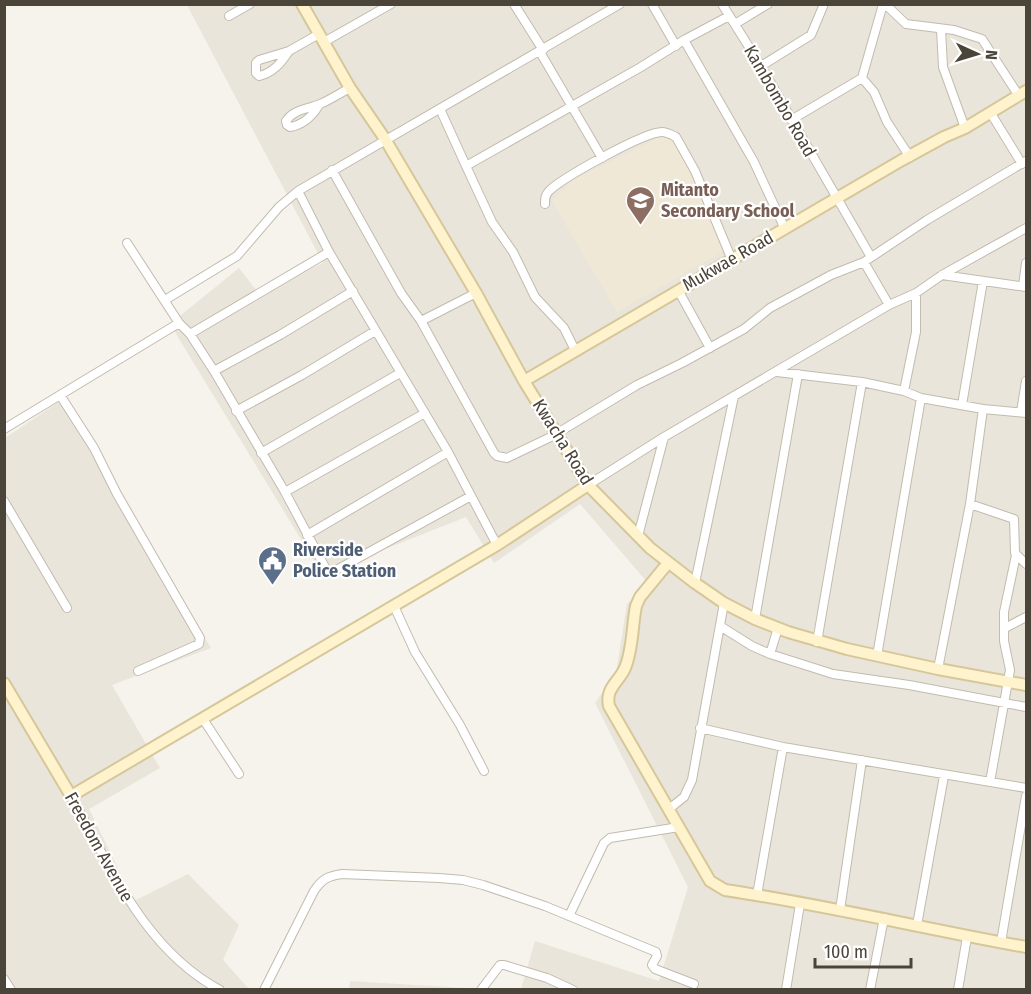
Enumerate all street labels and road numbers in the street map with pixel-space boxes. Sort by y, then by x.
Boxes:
street label: Kambombo Road [739,41,821,161]
street label: Mukwae Road [679,226,777,296]
street label: Kwacha Road [528,395,598,489]
street label: Freedom Avenue [60,788,138,906]

